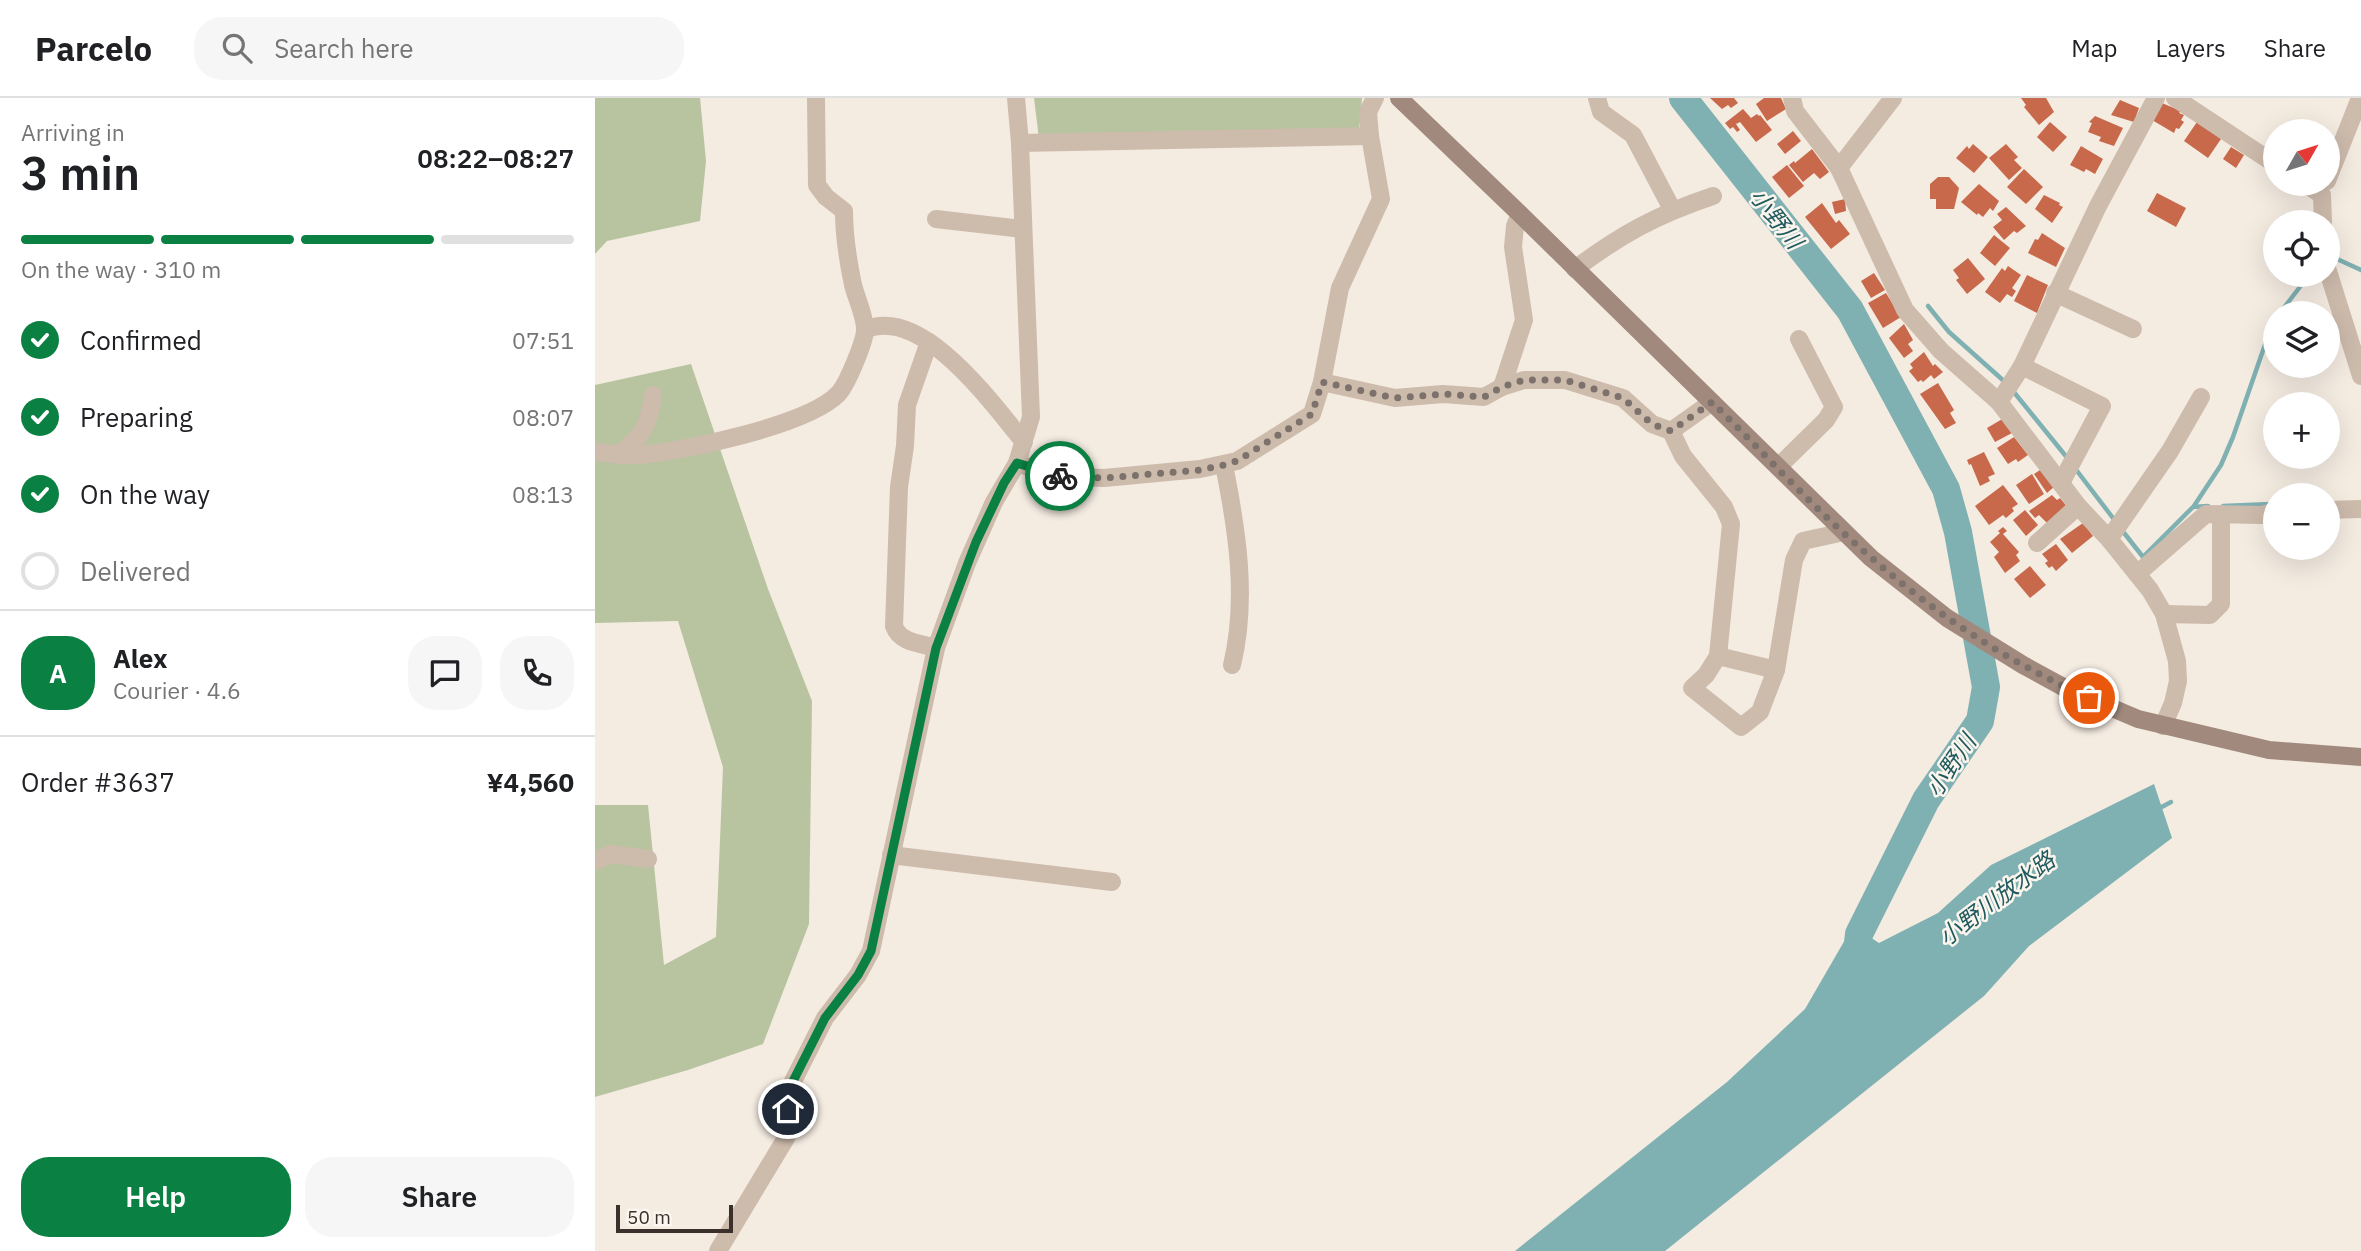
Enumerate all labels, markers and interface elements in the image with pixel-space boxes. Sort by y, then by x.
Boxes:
search box [194,17,684,80]
text: Parcelo [35,27,152,70]
icon: search [218,29,256,67]
text: Search here [274,31,414,65]
text: Map [2071,32,2118,64]
text: Layers [2156,32,2226,64]
text: Share [2264,32,2326,64]
text: Arriving in [21,117,125,147]
north arrow [2263,119,2340,196]
map controls [2263,119,2340,560]
text: 08:22–08:27 [417,141,574,175]
text: 3 min [21,143,140,203]
water label: 小野川 [1744,182,1812,257]
button: locate [2263,210,2340,287]
text: On the way · 310 m [21,254,221,284]
button: layers [2263,301,2340,378]
icon: check [21,321,59,359]
text: Confirmed [80,323,202,357]
text: 07:51 [512,325,574,355]
button: + [2263,392,2340,469]
icon: check [21,398,59,436]
text: Preparing [80,400,193,434]
text: 08:07 [512,402,574,432]
courier [1025,441,1095,511]
icon: bike [1041,457,1079,495]
icon: check [21,475,59,513]
text: On the way [80,477,210,511]
text: 08:13 [512,479,574,509]
button: − [2263,483,2340,560]
text: Delivered [80,554,191,588]
button: chat [408,636,482,710]
button: phone [500,636,574,710]
text: Alex [113,641,167,675]
text: A [49,656,67,690]
pin [2059,668,2119,728]
text: Courier · 4.6 [113,675,241,705]
icon: bag [2070,679,2108,717]
water label: 小野川 [1918,726,1983,802]
text: Order #3637 [21,765,175,799]
text: ¥4,560 [487,765,574,799]
water label: 小野川放水路 [1932,843,2062,952]
pin [758,1079,818,1139]
icon: home [769,1090,807,1128]
button: Help [21,1157,291,1237]
button: Share [305,1157,574,1237]
scale bar [616,1202,733,1234]
text: 50 m [627,1205,671,1229]

